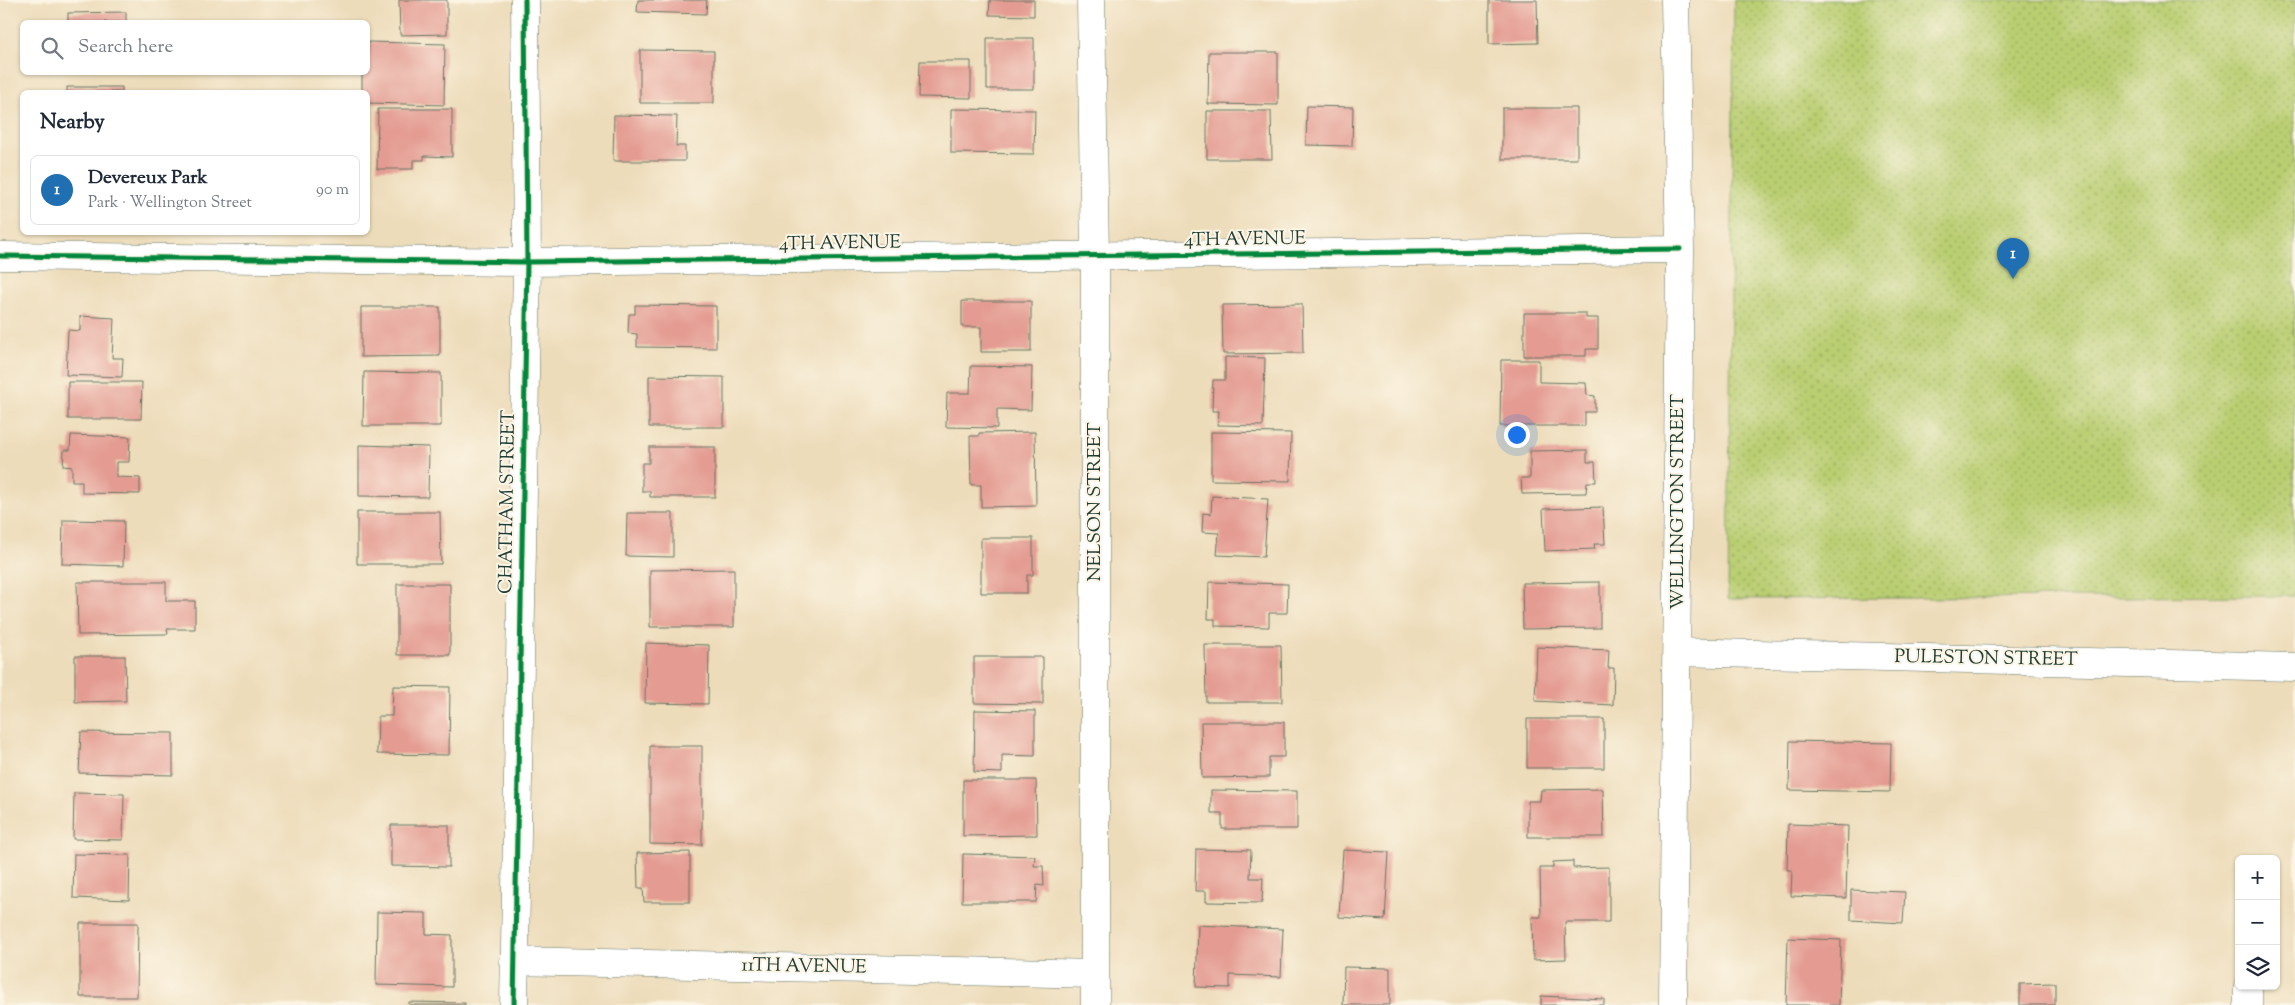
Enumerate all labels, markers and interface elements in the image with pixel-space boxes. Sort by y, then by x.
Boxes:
search box [20,20,370,75]
icon: search [38,34,66,62]
text: Search here [78,34,173,61]
text: Nearby [40,108,105,138]
text: Devereux Park [88,165,208,192]
text: 1 [54,179,60,202]
text: 90 m [316,179,349,202]
text: Park · Wellington Street [88,192,252,215]
street label: 4TH AVENUE [1184,225,1307,255]
street label: 4TH AVENUE [779,229,902,259]
pin: 1 [1997,238,2029,279]
street label: WELLINGTON STREET [1665,394,1692,610]
street label: CHATHAM STREET [493,410,523,594]
street label: NELSON STREET [1082,422,1109,582]
your location [1504,422,1530,448]
street label: PULESTON STREET [1894,644,2078,674]
map controls [2235,855,2280,990]
button: + [2235,855,2280,900]
button: − [2235,900,2280,945]
button: layers [2235,945,2280,990]
street label: 11TH AVENUE [741,952,867,982]

